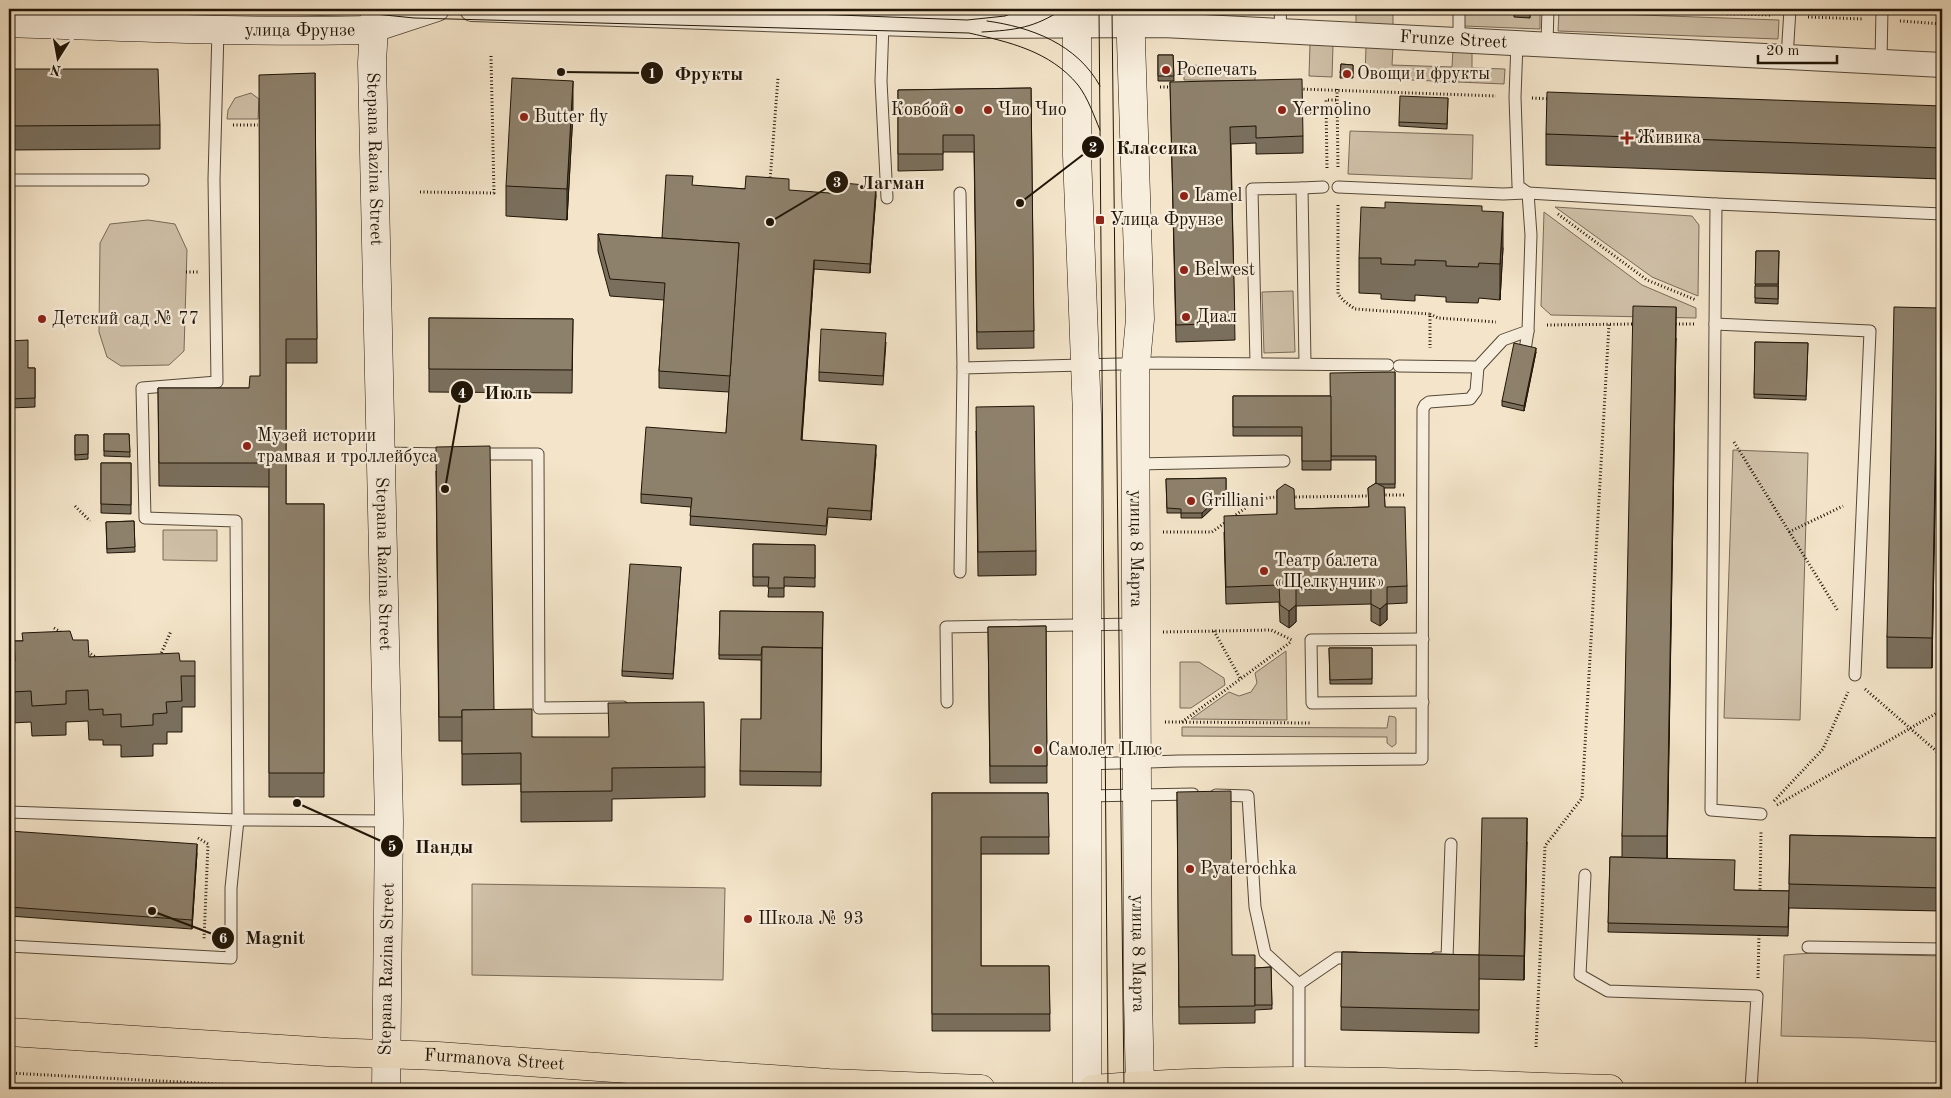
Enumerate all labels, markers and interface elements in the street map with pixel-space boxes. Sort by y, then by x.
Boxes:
street label: улица Фрунзе [244,21,355,40]
street label: Frunze Street [1399,28,1508,52]
north arrow [32,32,82,82]
scale bar [1758,32,1837,64]
text: 20 m [1766,44,1800,59]
callout: Фрукты [639,56,753,90]
place label: Роспечать [1176,61,1257,79]
text: N [49,62,62,78]
marker: Роспечать [1160,64,1172,76]
place label: Овощи и фрукты [1357,65,1490,84]
text: Фрукты [675,66,743,85]
text: 1 [648,67,656,82]
marker: Овощи и фрукты [1341,68,1353,80]
street label: Stepana Razina Street [363,72,385,246]
place label: Ковбой [891,101,949,119]
place label: Чио Чио [998,101,1067,119]
place label: Yermolino [1292,101,1371,119]
marker: Ковбой [953,104,965,116]
marker: Чио Чио [982,104,994,116]
marker: Yermolino [1276,104,1288,116]
place label: Butter fly [534,108,609,126]
marker: Butter fly [518,111,530,123]
place label: Живика [1637,129,1701,147]
callout: Классика [1081,130,1208,164]
marker: Живика [1621,132,1633,144]
text: Классика [1116,140,1198,159]
text: 2 [1089,141,1097,156]
callout: Лагман [824,165,935,199]
text: Лагман [859,175,925,194]
text: 3 [833,176,841,191]
place label: Lamel [1194,187,1243,205]
marker: Lamel [1178,190,1190,202]
place label: Улица Фрунзе [1110,211,1223,229]
marker: Улица Фрунзе [1094,214,1106,226]
place label: Belwest [1194,261,1255,279]
marker: Belwest [1178,264,1190,276]
place label: Диал [1196,308,1237,326]
place label: Детский сад № 77 [52,310,199,328]
marker: Диал [1180,311,1192,323]
marker: Детский сад № 77 [36,313,48,325]
callout: Июль [449,375,542,409]
text: Июль [484,385,532,404]
text: 4 [458,387,466,402]
place label: Музей истории трамвая и троллейбуса [257,427,438,466]
marker: Музей истории трамвая и троллейбуса [241,440,253,452]
street label: Stepana Razina Street [372,477,394,651]
street label: улица 8 Марта [1127,490,1145,607]
place label: Grilliani [1201,492,1264,510]
marker: Grilliani [1185,495,1197,507]
place label: Театр балета «Щелкунчик» [1274,552,1385,591]
marker: Театр балета «Щелкунчик» [1258,565,1270,577]
place label: Самолет Плюс [1048,741,1162,759]
marker: Самолет Плюс [1032,744,1044,756]
callout: Панды [379,829,483,863]
text: Панды [415,839,473,858]
text: 5 [388,840,396,855]
place label: Pyaterochka [1200,860,1297,878]
marker: Pyaterochka [1184,863,1196,875]
street label: Stepana Razina Street [376,882,398,1056]
street label: улица 8 Марта [1129,895,1147,1013]
place label: Школа № 93 [758,910,864,928]
marker: Школа № 93 [742,913,754,925]
callout: Magnit [210,921,316,955]
text: Magnit [245,930,305,949]
text: 6 [219,932,228,947]
street label: Furmanova Street [423,1046,565,1074]

